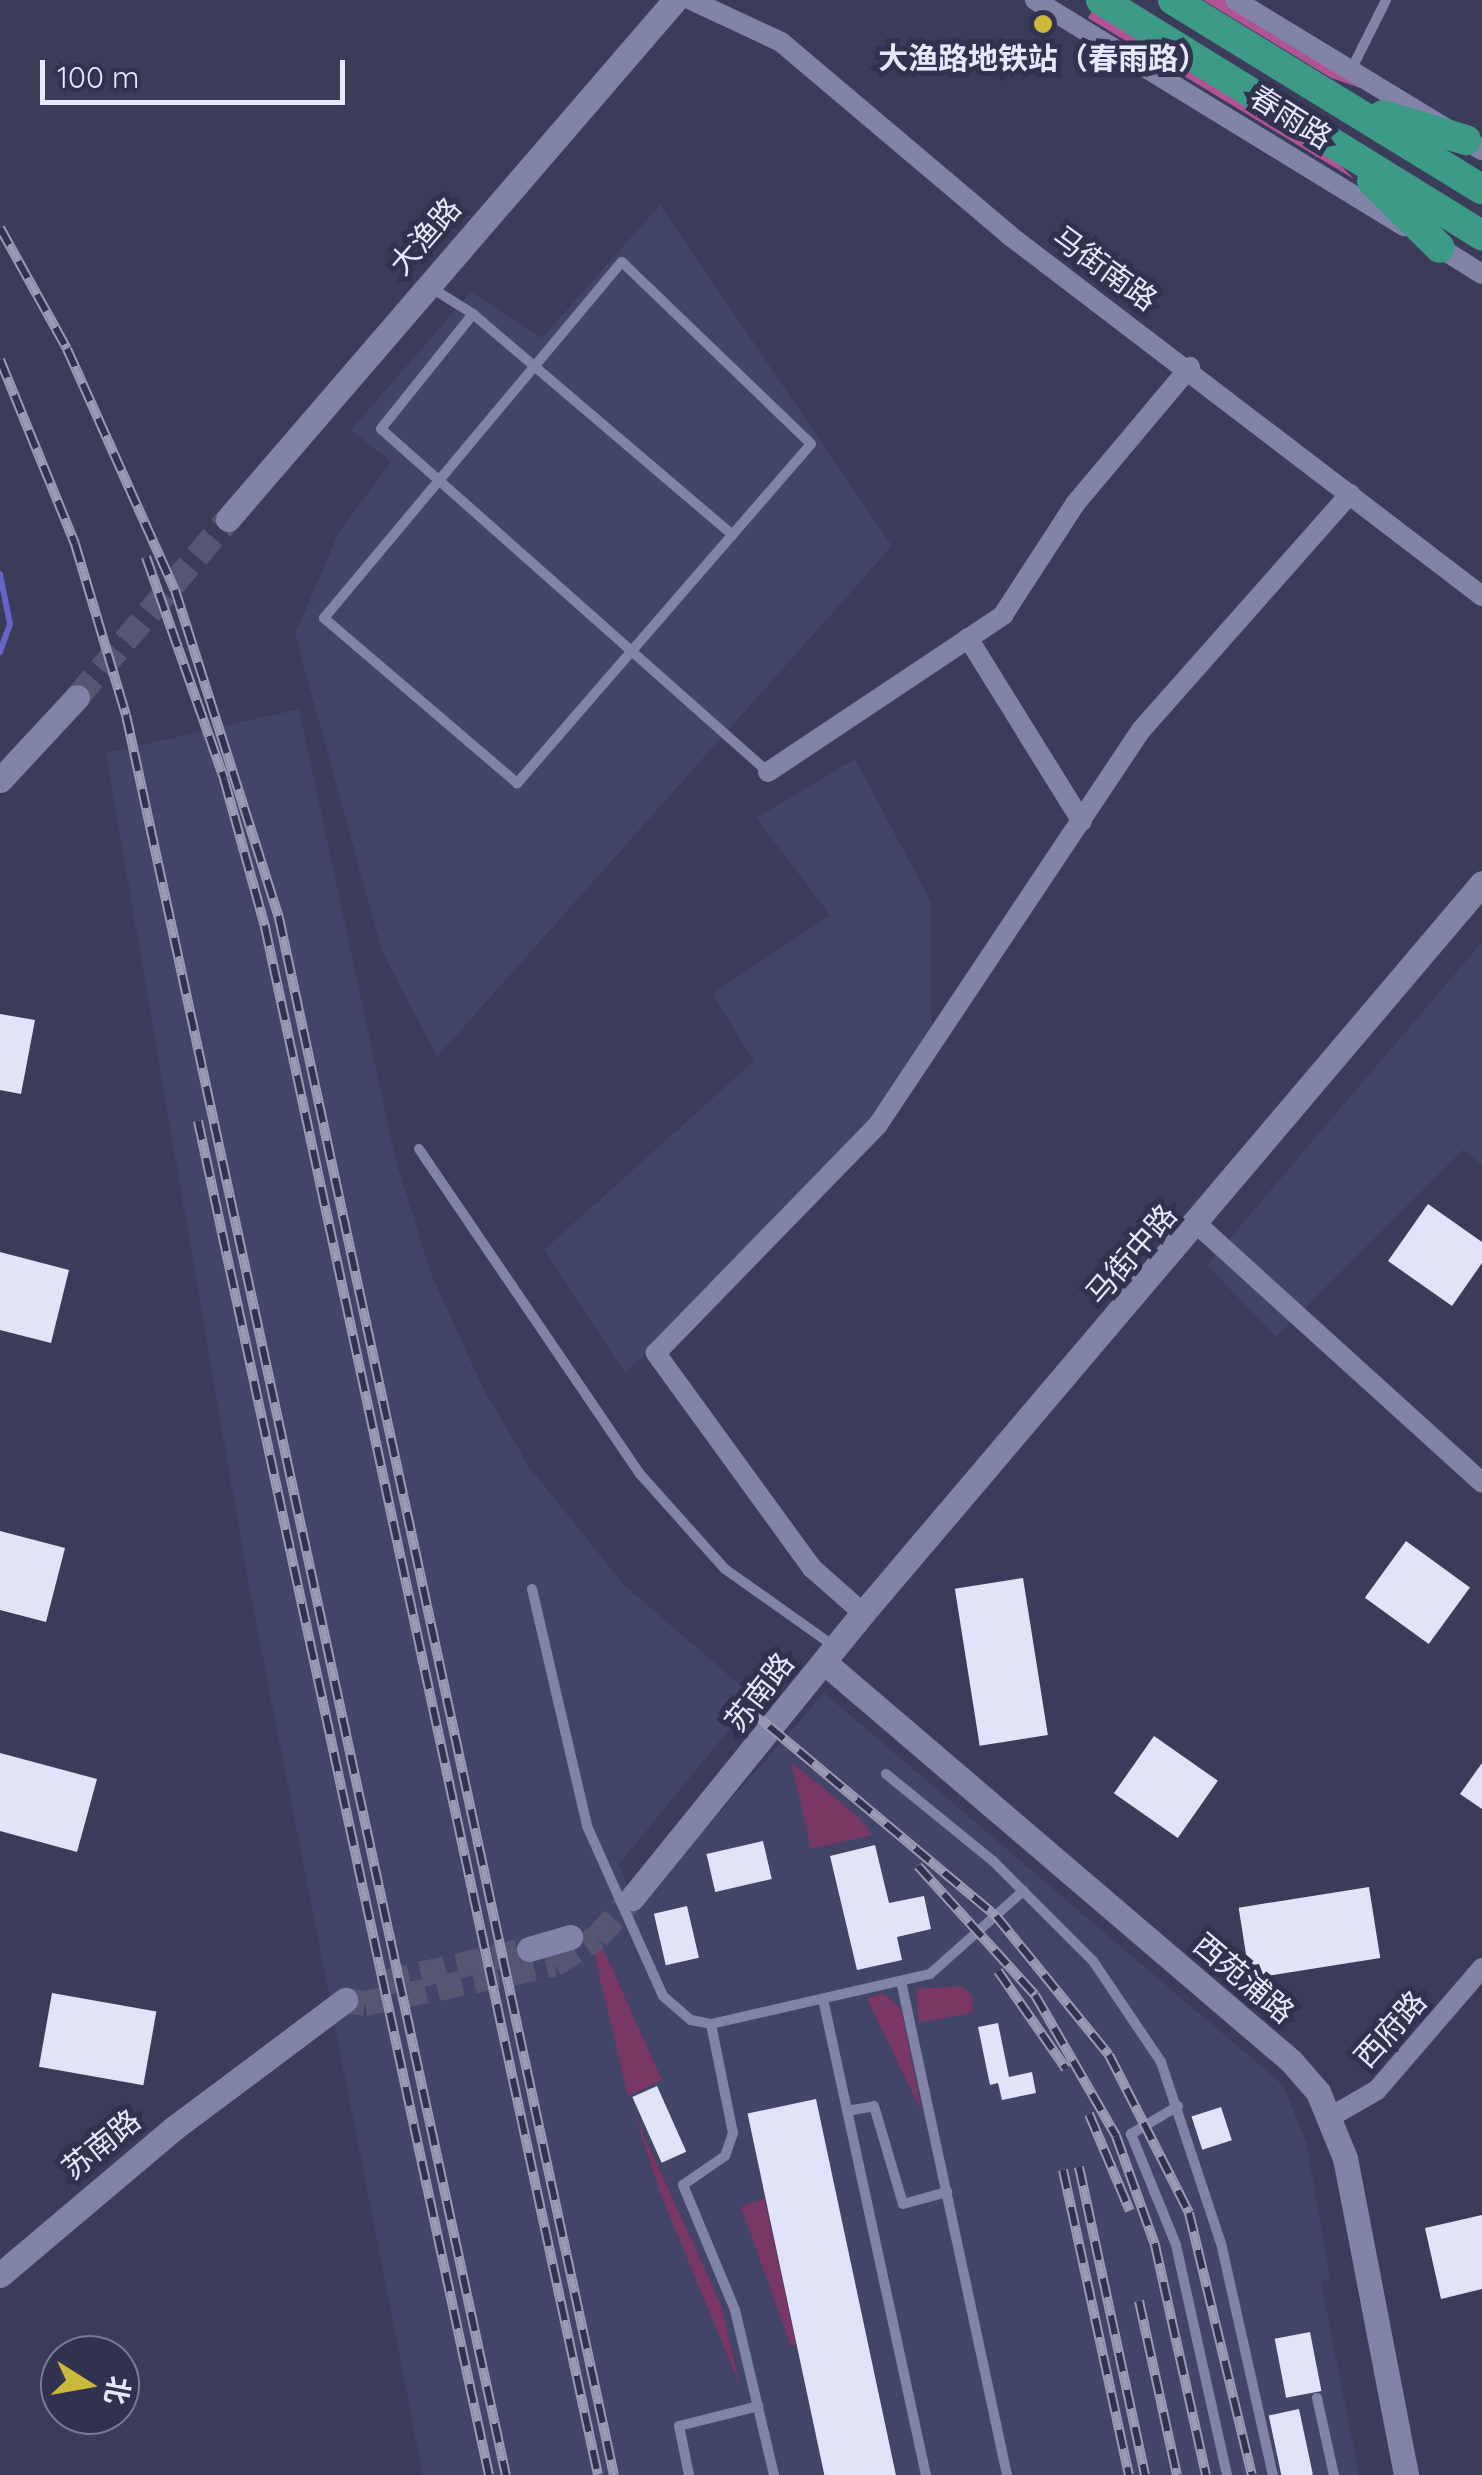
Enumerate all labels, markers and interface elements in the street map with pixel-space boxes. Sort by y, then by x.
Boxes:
marker: 大渔路地铁站（春雨路） [1032,13,1054,35]
scale bar [45,40,350,102]
place label: 大渔路地铁站（春雨路） [878,40,1208,76]
text: 100 m [57,58,139,96]
street label: 春雨路 [1243,78,1339,156]
street label: 大渔路 [382,190,468,282]
street label: 马街南路 [1046,218,1164,318]
street label: 马街中路 [1078,1197,1184,1311]
street label: 苏南路 [717,1645,801,1739]
street label: 西苑浦路 [1186,1926,1302,2030]
street label: 西府路 [1347,1984,1433,2074]
street label: 苏南路 [55,2102,147,2186]
north arrow [40,2335,140,2435]
text: 北 [98,2373,138,2408]

